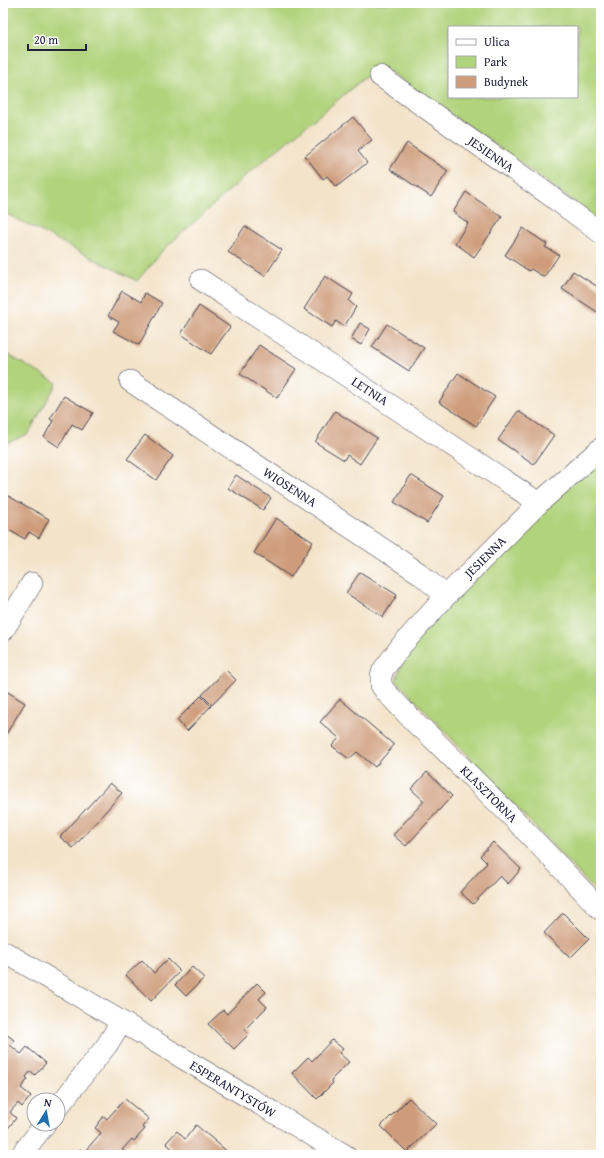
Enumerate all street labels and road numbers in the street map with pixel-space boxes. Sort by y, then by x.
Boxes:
street label: JESIENNA [462,130,518,177]
street label: LETNIA [348,372,392,410]
street label: WIOSENNA [259,462,321,512]
street label: JESIENNA [458,532,510,584]
street label: KLASZTORNA [456,761,522,827]
street label: ESPERANTYSTÓW [186,1056,280,1122]

